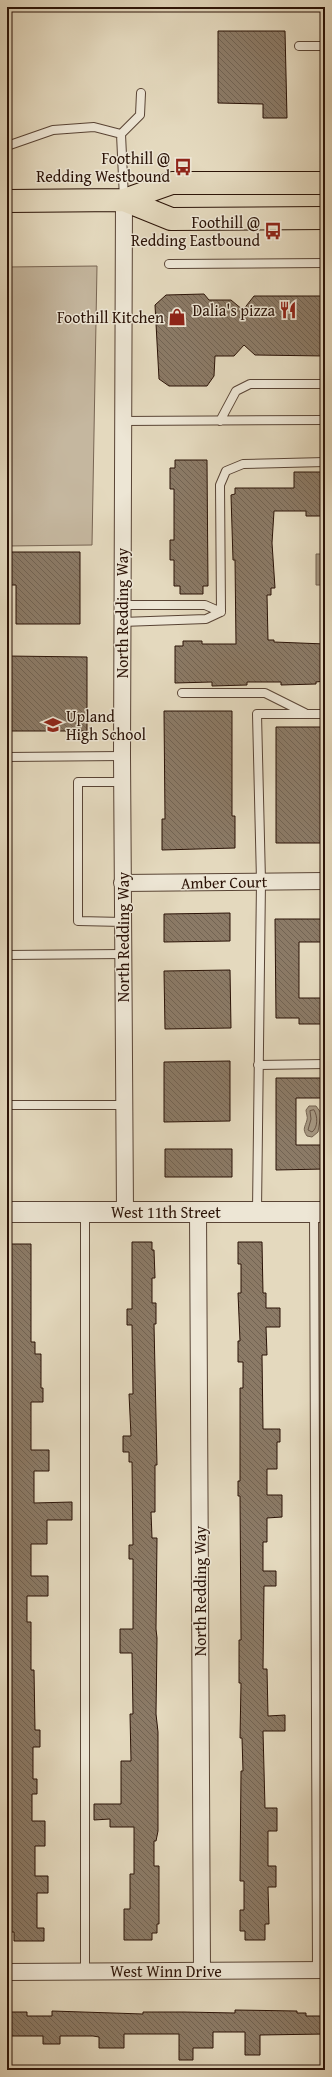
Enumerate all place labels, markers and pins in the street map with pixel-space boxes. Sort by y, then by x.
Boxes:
place label: Foothill @ Redding Westbound [36,146,170,188]
bus stop icon: Foothill @ Redding Westbound [173,157,193,177]
place label: Foothill @ Redding Eastbound [131,210,260,252]
bus stop icon: Foothill @ Redding Eastbound [263,221,283,241]
place label: Dalia's pizza [192,298,275,322]
restaurant icon: Dalia's pizza [278,300,298,320]
place label: Foothill Kitchen [57,305,164,329]
shop icon: Foothill Kitchen [167,307,187,327]
place label: Upland High School [66,704,147,746]
school or university icon: Upland High School [43,715,63,735]

